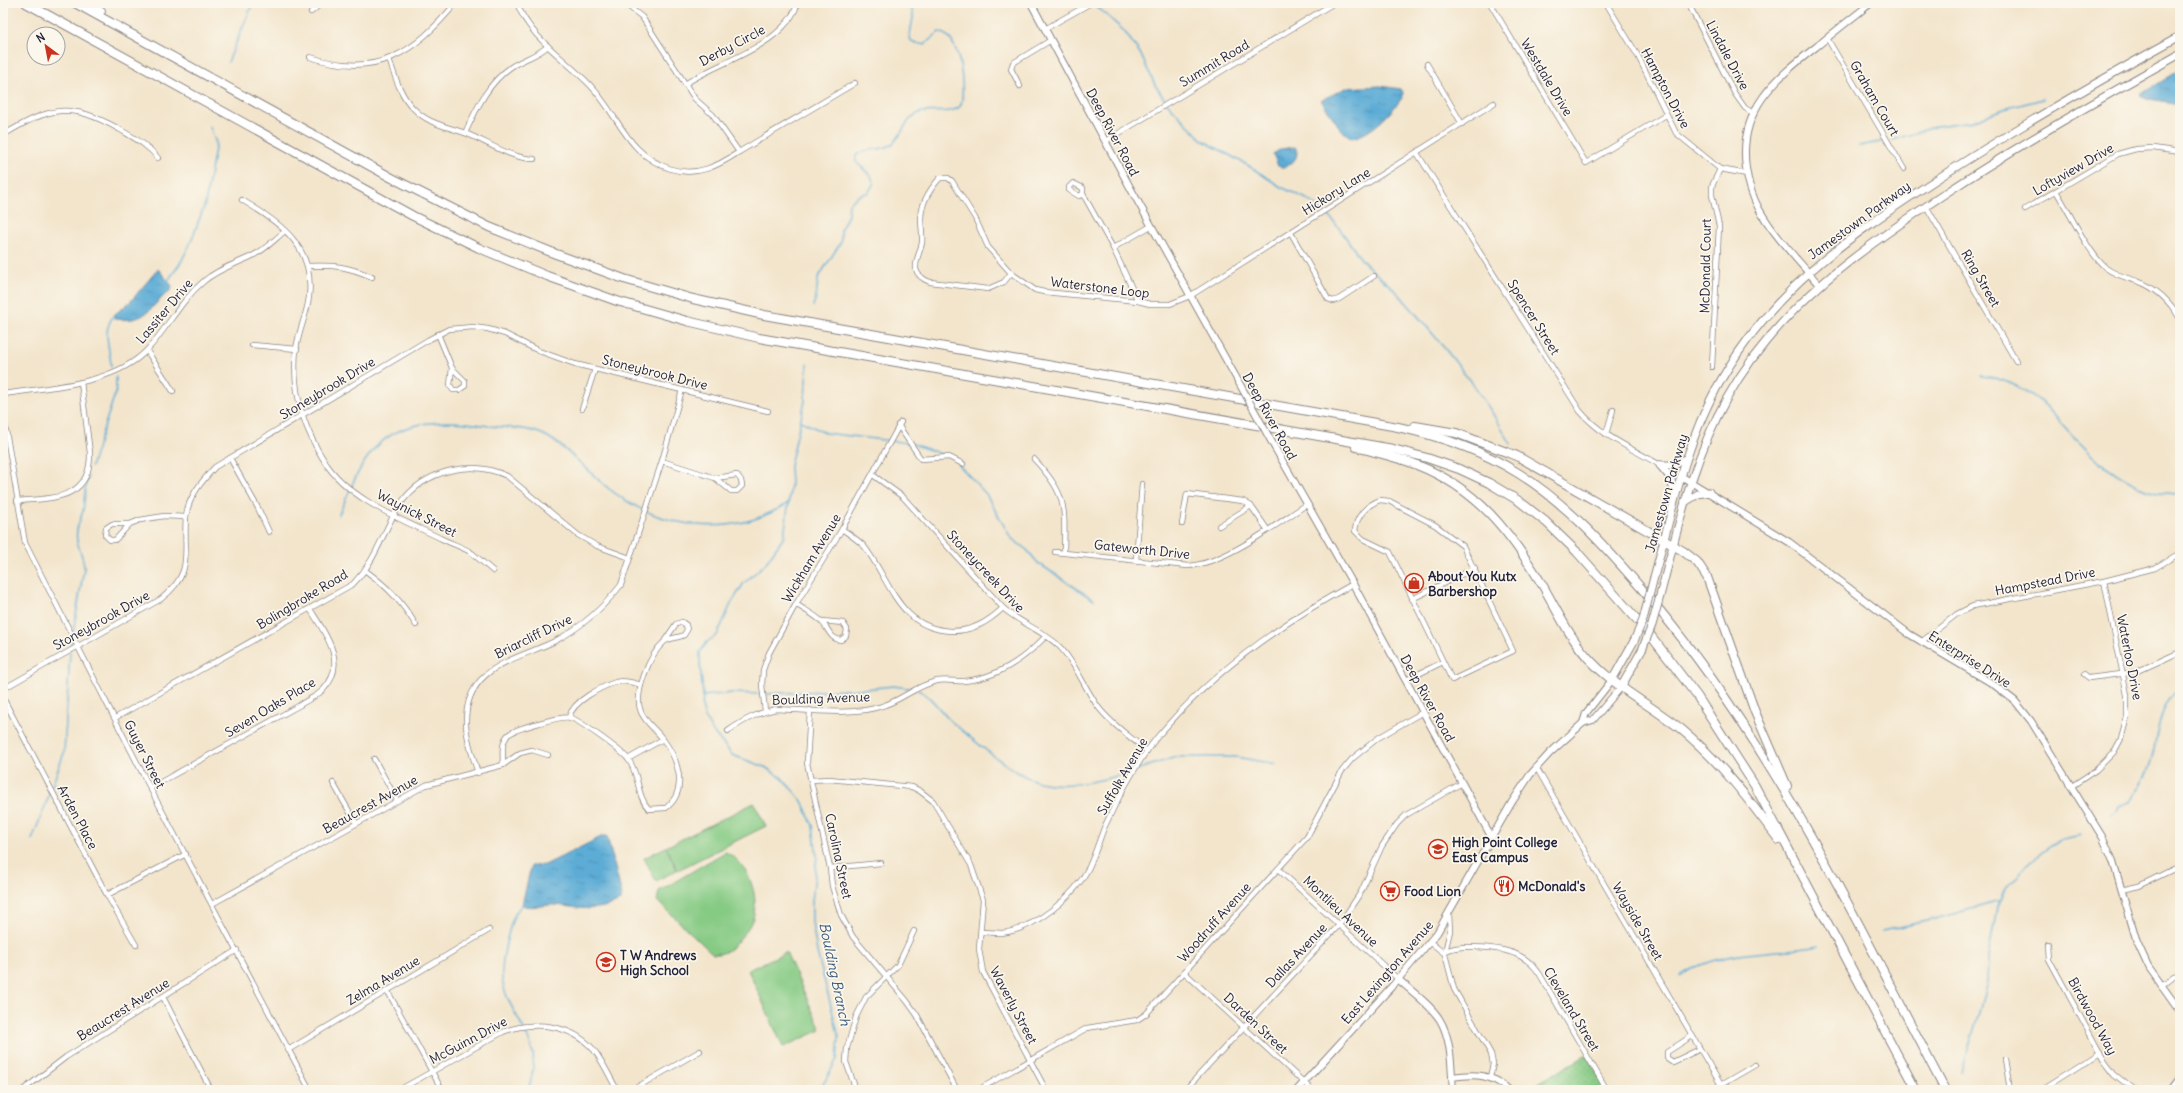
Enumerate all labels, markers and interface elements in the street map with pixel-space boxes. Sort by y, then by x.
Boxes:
street label: Lindale Drive [1702,18,1753,93]
street label: Derby Circle [696,21,768,70]
north arrow [26,26,66,66]
text: N [34,30,48,45]
street label: Westdale Drive [1517,35,1576,119]
street label: Summit Road [1176,36,1253,91]
street label: Hampton Drive [1637,45,1694,131]
street label: Graham Court [1846,57,1903,140]
street label: Deep River Road [1082,85,1143,179]
street label: Loftyview Drive [2030,139,2117,199]
street label: Hickory Lane [1299,164,1374,219]
street label: Jamestown Parkway [1805,177,1914,263]
street label: McDonald Court [1696,218,1715,314]
street label: Ring Street [1957,246,2004,311]
street label: Waterstone Loop [1050,273,1150,302]
street label: Lassiter Drive [132,275,196,347]
street label: Spencer Street [1504,276,1564,359]
street label: Stoneybrook Drive [600,351,709,394]
street label: Stoneybrook Drive [277,353,378,424]
street label: Deep River Road [1239,370,1301,463]
street label: Jamestown Parkway [1641,432,1692,554]
street label: Waynick Street [374,486,460,541]
street label: Wickham Avenue [778,511,845,606]
street label: Stoneycreek Drive [943,527,1028,616]
street label: Gateworth Drive [1093,536,1191,563]
street label: Hampstead Drive [1994,563,2097,600]
street label: Bolingbroke Road [254,565,351,633]
place label: About You Kutx Barbershop [1428,568,1517,600]
shop icon: About You Kutx Barbershop [1403,572,1425,594]
street label: Stoneybrook Drive [50,587,153,654]
street label: Briarcliff Drive [492,610,575,663]
street label: Waterloo Drive [2113,613,2146,701]
street label: Enterprise Drive [1925,627,2014,692]
street label: Deep River Road [1397,652,1459,745]
street label: Seven Oaks Place [222,674,319,741]
street label: Boulding Avenue [772,688,870,709]
street label: Guyer Street [120,717,169,792]
street label: Suffolk Avenue [1093,734,1151,818]
street label: Beaucrest Avenue [320,771,421,838]
street label: Arden Place [54,782,102,852]
street label: Carolina Street [821,812,856,901]
place label: High Point College East Campus [1452,834,1558,866]
school or university icon: High Point College East Campus [1427,838,1449,860]
street label: Montlieu Avenue [1300,872,1382,951]
restaurant icon: McDonald's [1493,875,1515,897]
place label: McDonald's [1518,878,1585,895]
street label: Woodruff Avenue [1174,879,1255,966]
street label: Wayside Street [1608,879,1667,964]
supermarket icon: Food Lion [1379,880,1401,902]
place label: Food Lion [1404,883,1461,900]
street label: East Lexington Avenue [1338,917,1437,1028]
street label: Dallas Avenue [1262,919,1331,991]
water label: Boulding Branch [815,921,855,1028]
place label: T W Andrews High School [620,947,696,979]
school or university icon: T W Andrews High School [595,951,617,973]
street label: Zelma Avenue [344,952,423,1009]
street label: Waverly Street [986,963,1041,1048]
street label: Cleveland Street [1540,964,1604,1055]
street label: Beaucrest Avenue [74,974,173,1045]
street label: Birdwood Way [2064,975,2121,1058]
street label: Darden Street [1220,989,1292,1058]
street label: McGuinn Drive [426,1013,510,1068]

